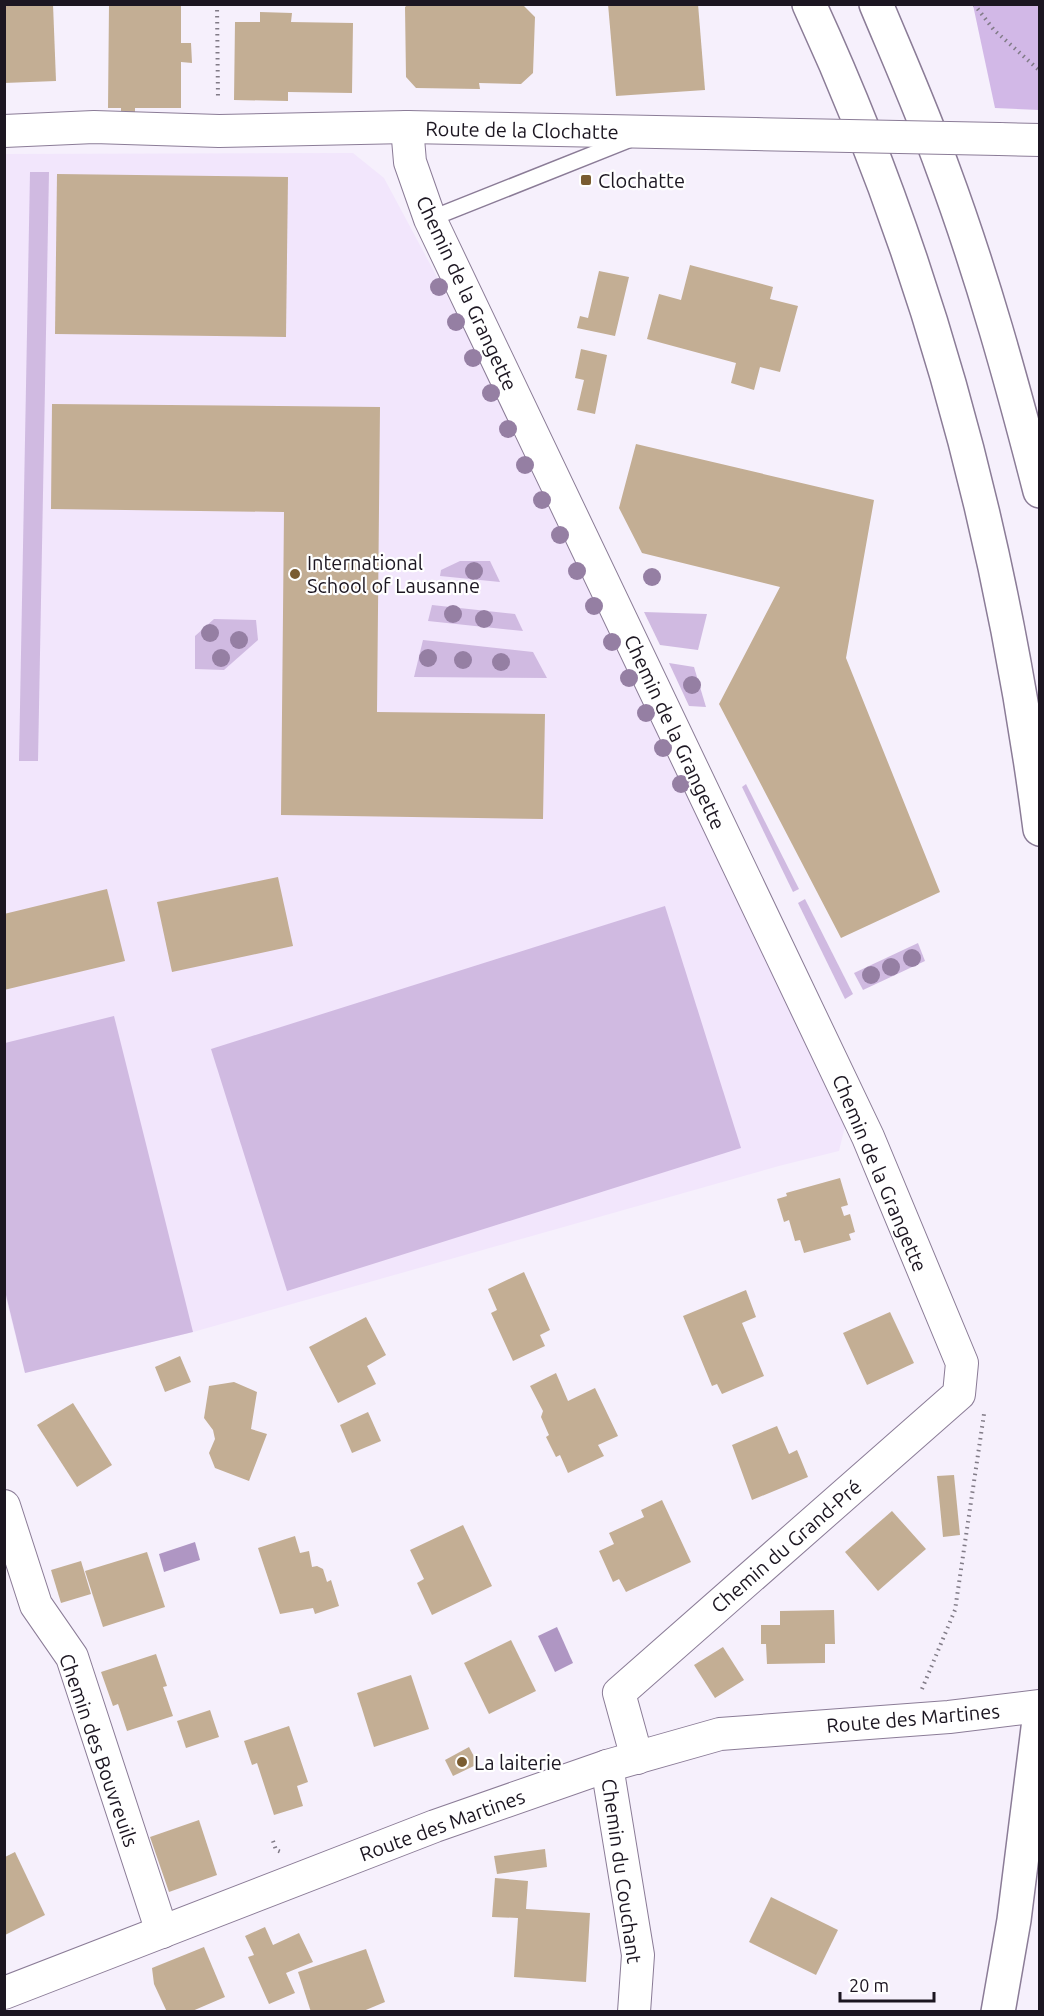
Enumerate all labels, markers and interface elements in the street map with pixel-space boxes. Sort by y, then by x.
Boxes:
street label: Route de la Clochatte [425,117,619,143]
place label: Clochatte [598,169,685,192]
marker: Clochatte [579,173,593,187]
street label: Chemin de la Grangette [412,192,522,394]
place label: International School of Lausanne [307,551,480,597]
marker: International School of Lausanne [288,567,302,581]
street label: Chemin de la Grangette [620,631,730,833]
street label: Chemin de la Grangette [828,1071,932,1275]
street label: Chemin du Grand-Pré [706,1475,866,1617]
street label: Chemin des Bouvreuils [55,1650,143,1850]
street label: Route des Martines [825,1699,1001,1737]
place label: La laiterie [474,1751,562,1774]
marker: La laiterie [455,1755,469,1769]
street label: Chemin du Couchant [598,1777,646,1965]
street label: Route des Martines [356,1784,528,1866]
scale bar [840,1965,934,2003]
text: 20 m [849,1975,889,1995]

